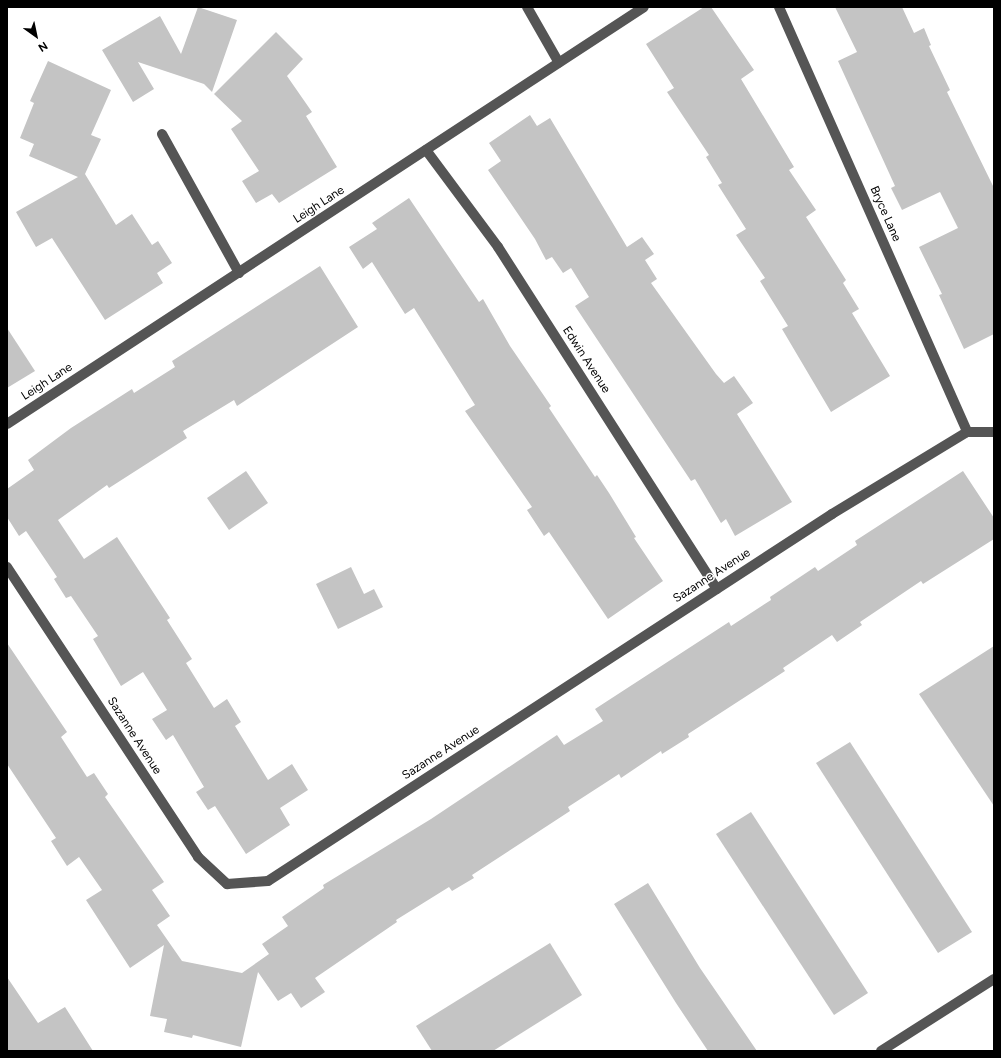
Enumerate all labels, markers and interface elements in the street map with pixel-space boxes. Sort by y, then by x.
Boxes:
north arrow [16,16,56,56]
text: N [36,39,50,54]
street label: Leigh Lane [291,183,347,227]
street label: Bryce Lane [866,184,904,244]
street label: Edwin Avenue [559,324,613,396]
street label: Leigh Lane [19,360,75,404]
street label: Sazanne Avenue [671,546,753,606]
street label: Sazanne Avenue [104,695,164,777]
street label: Sazanne Avenue [400,723,482,783]

